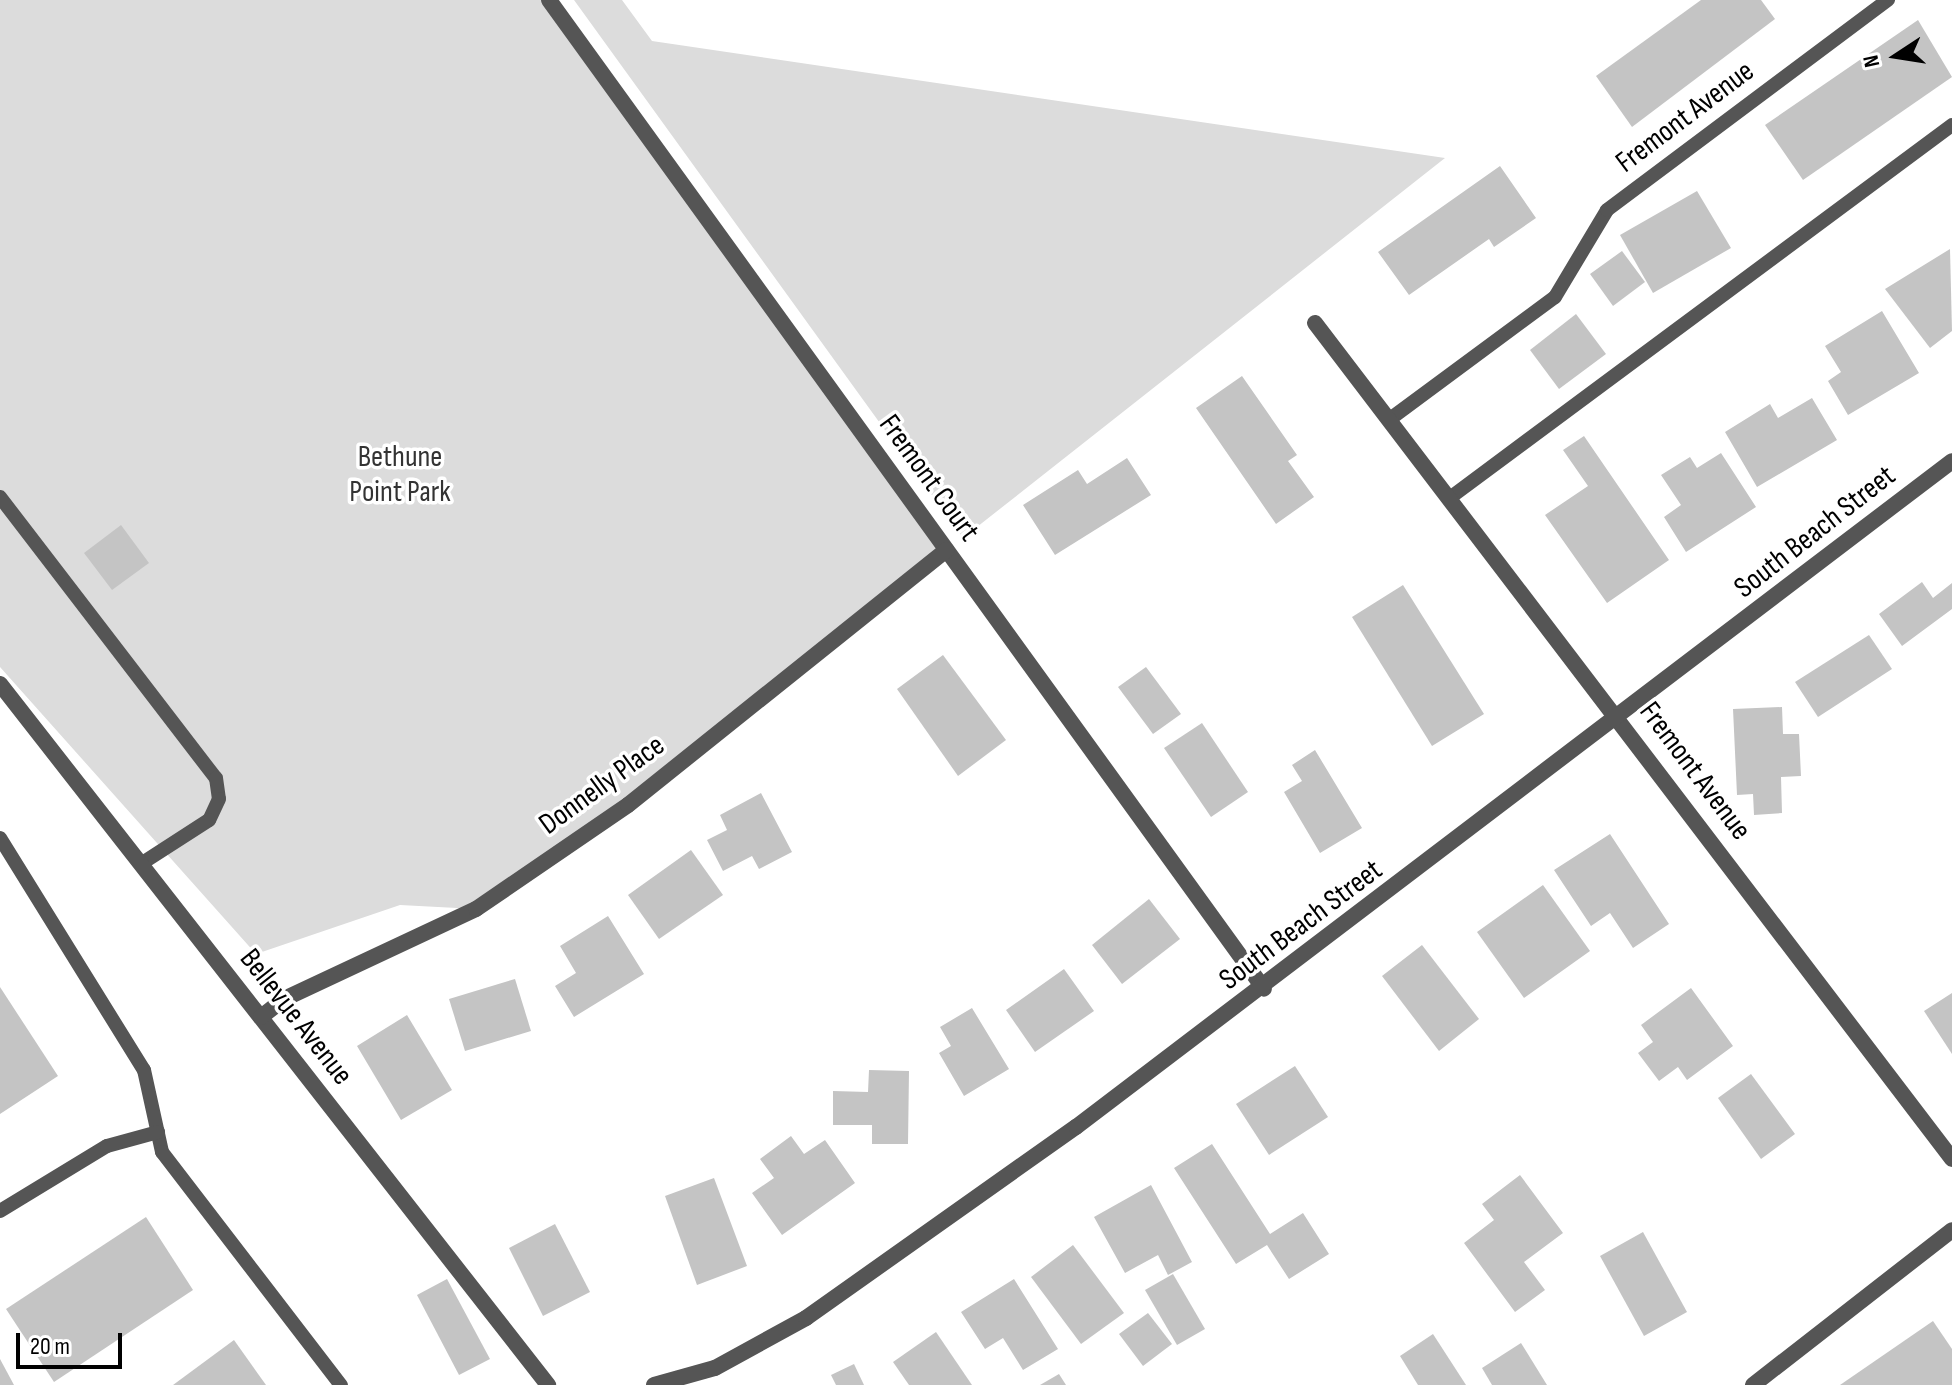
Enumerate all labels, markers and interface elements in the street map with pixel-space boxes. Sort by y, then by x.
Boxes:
north arrow [1856,16,1936,96]
street label: Fremont Avenue [1609,53,1761,181]
text: N [1858,53,1886,70]
street label: Fremont Court [871,408,987,548]
park label: Bethune Point Park [349,439,451,510]
street label: South Beach Street [1727,458,1903,606]
street label: Fremont Avenue [1631,695,1759,847]
street label: Donnelly Place [532,727,672,843]
street label: South Beach Street [1213,852,1389,998]
street label: Bellevue Avenue [232,942,360,1092]
scale bar [20,1317,126,1367]
text: 20 m [30,1332,70,1361]

